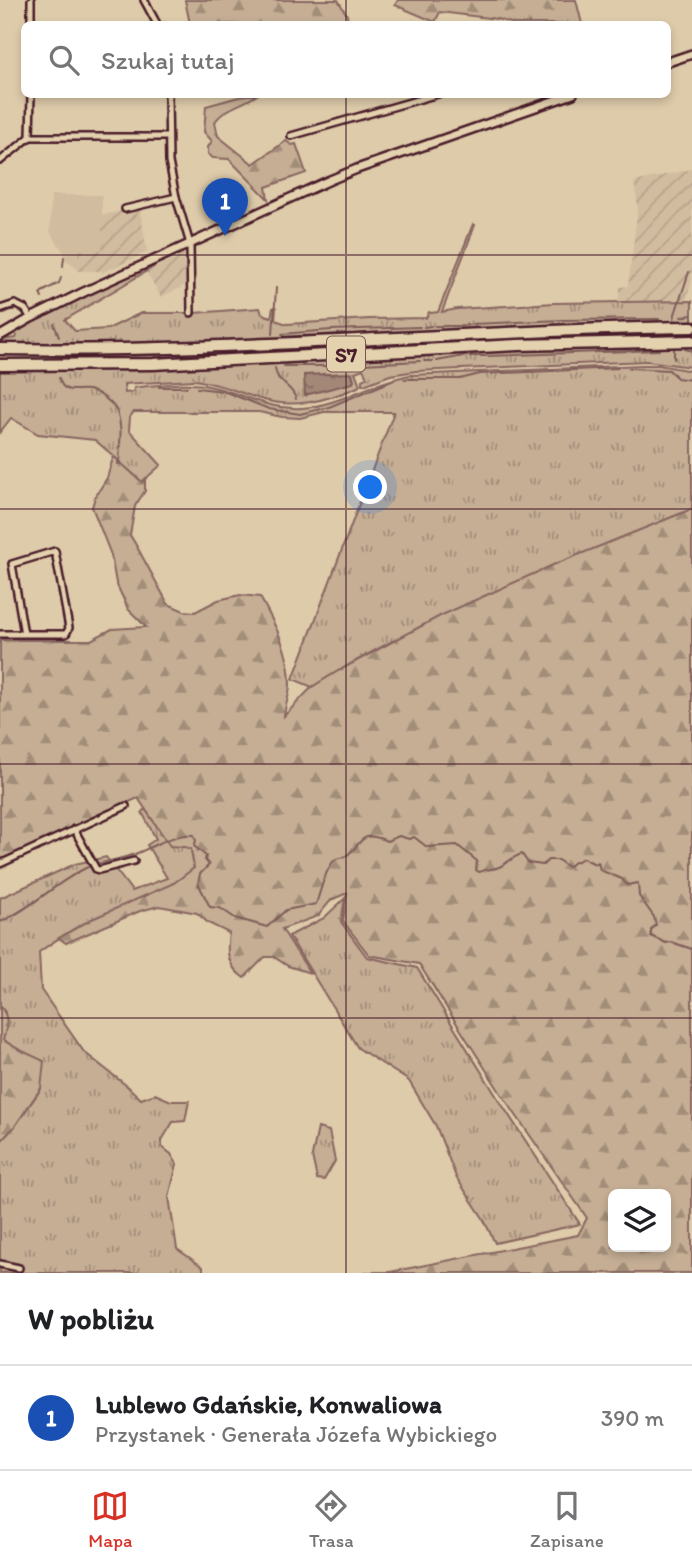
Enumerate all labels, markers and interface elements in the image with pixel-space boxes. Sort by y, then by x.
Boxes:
search box [21,21,671,98]
icon: search [45,41,83,79]
text: Szukaj tutaj [101,44,234,76]
pin: 1 [202,178,248,236]
road number: S7 [327,336,365,372]
your location [353,470,387,504]
map controls [608,1189,671,1252]
button: layers [608,1189,671,1252]
text: W pobliżu [28,1300,154,1337]
text: Lublewo Gdańskie, Konwaliowa [95,1388,442,1420]
text: 1 [46,1404,56,1432]
text: 390 m [601,1404,664,1432]
text: Przystanek · Generała Józefa Wybickiego [95,1420,497,1448]
tab: Mapa [88,1487,132,1552]
tab: Trasa [309,1487,353,1552]
tab: Zapisane [530,1487,604,1552]

